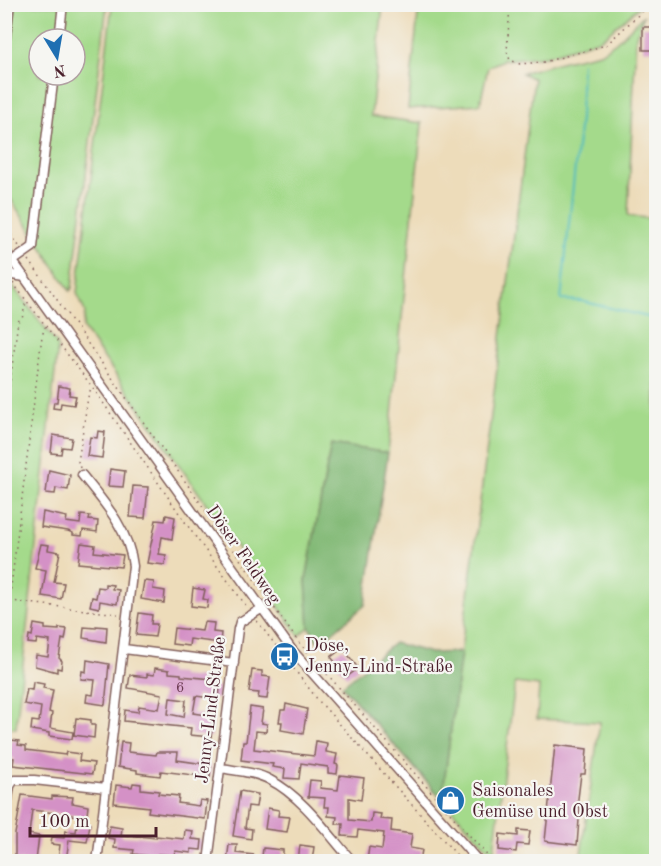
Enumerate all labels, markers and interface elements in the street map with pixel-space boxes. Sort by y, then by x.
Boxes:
north arrow [27,27,87,87]
text: N [51,61,67,79]
street label: Döser Feldweg [202,502,284,608]
street label: Jenny-Lind-Straße [193,636,229,784]
place label: Döse, Jenny-Lind-Straße [305,637,453,676]
bus stop icon: Döse, Jenny-Lind-Straße [268,640,300,672]
house number: 6 [176,681,184,696]
place label: Saisonales Gemüse und Obst [472,782,608,821]
shop icon: Saisonales Gemüse und Obst [435,785,467,817]
scale bar [30,800,156,838]
text: 100 m [39,813,90,831]

